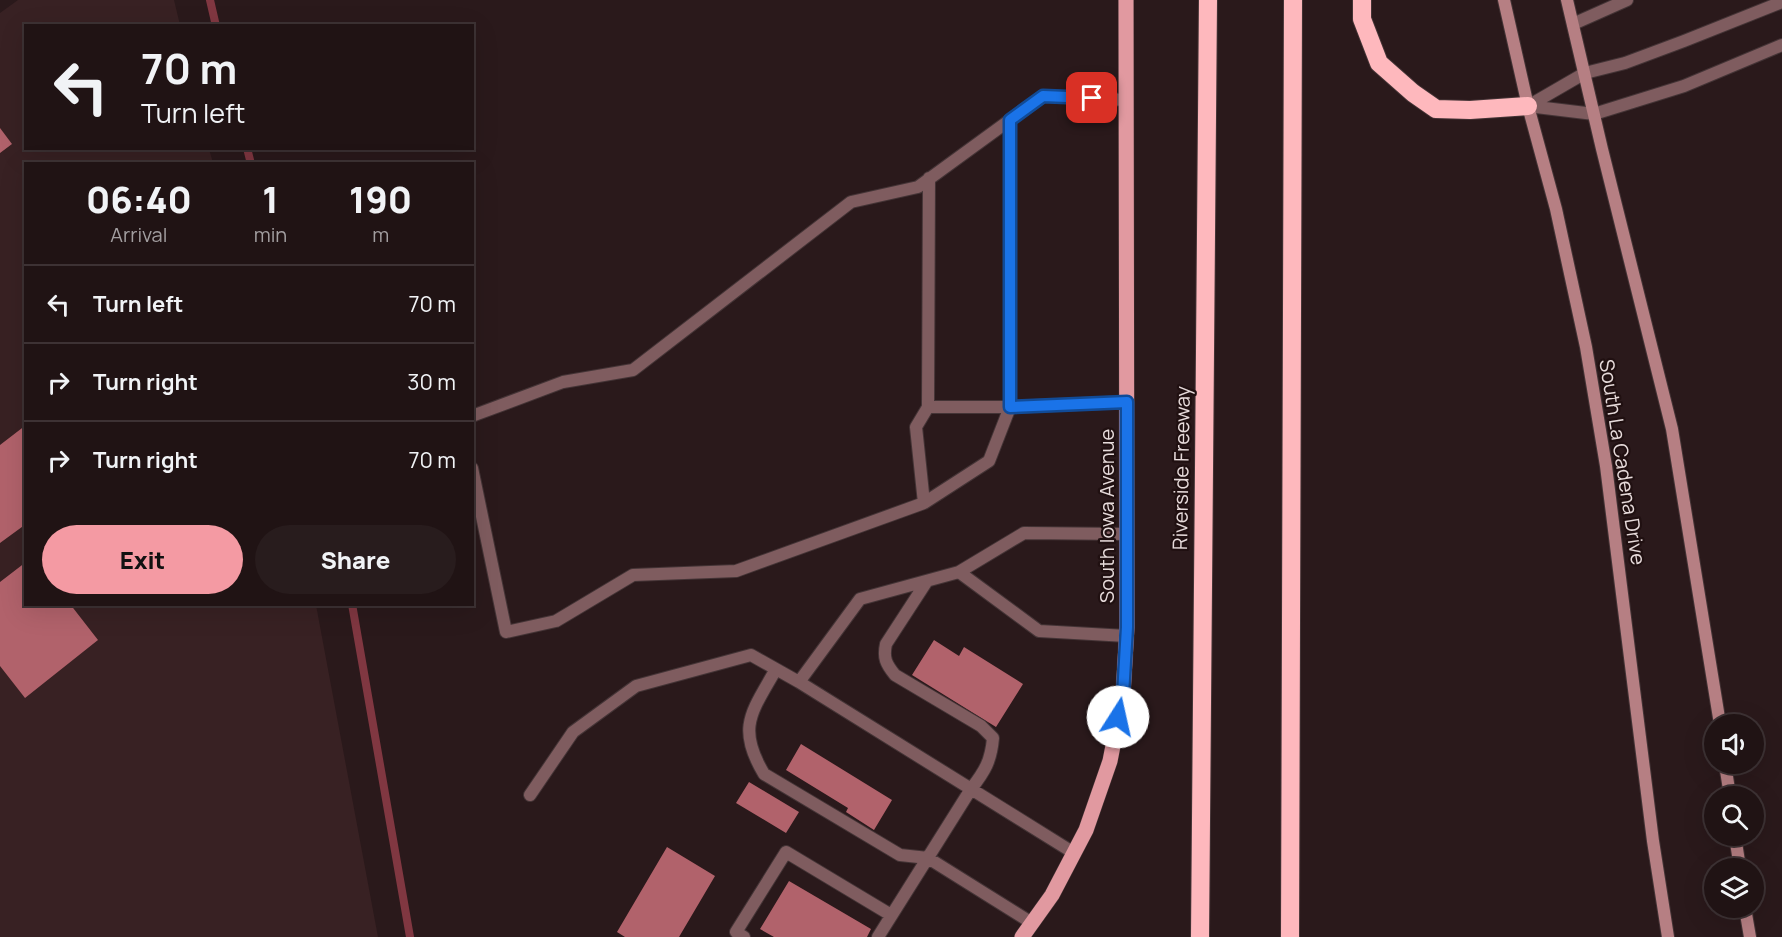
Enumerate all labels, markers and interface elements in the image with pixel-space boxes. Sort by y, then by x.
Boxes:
text: 70 m [141,39,237,97]
icon: left [42,48,120,126]
pin [1066,72,1117,123]
icon: arrive [1075,81,1108,114]
text: Turn left [141,94,245,131]
text: 06:40 [86,175,192,224]
text: 1 [262,175,279,224]
text: 190 [349,175,412,224]
text: Arrival [110,221,167,248]
text: min [254,221,287,248]
text: m [372,221,389,248]
icon: left [42,288,75,321]
text: Turn left [93,289,183,319]
text: 70 m [408,289,456,319]
street label: South La Cadena Drive [1593,357,1653,567]
icon: right [42,366,75,399]
text: Turn right [93,367,198,397]
text: 30 m [407,367,456,397]
street label: Riverside Freeway [1166,385,1196,550]
street label: South Iowa Avenue [1093,429,1120,603]
icon: right [42,444,75,477]
text: Turn right [93,445,198,475]
text: 70 m [408,445,456,475]
button: Exit [42,525,243,594]
button: Share [255,525,456,594]
position arrow [1086,685,1150,749]
map controls [1704,714,1764,918]
button: sound [1704,714,1764,774]
button: search [1704,786,1764,846]
button: layers [1704,858,1764,918]

